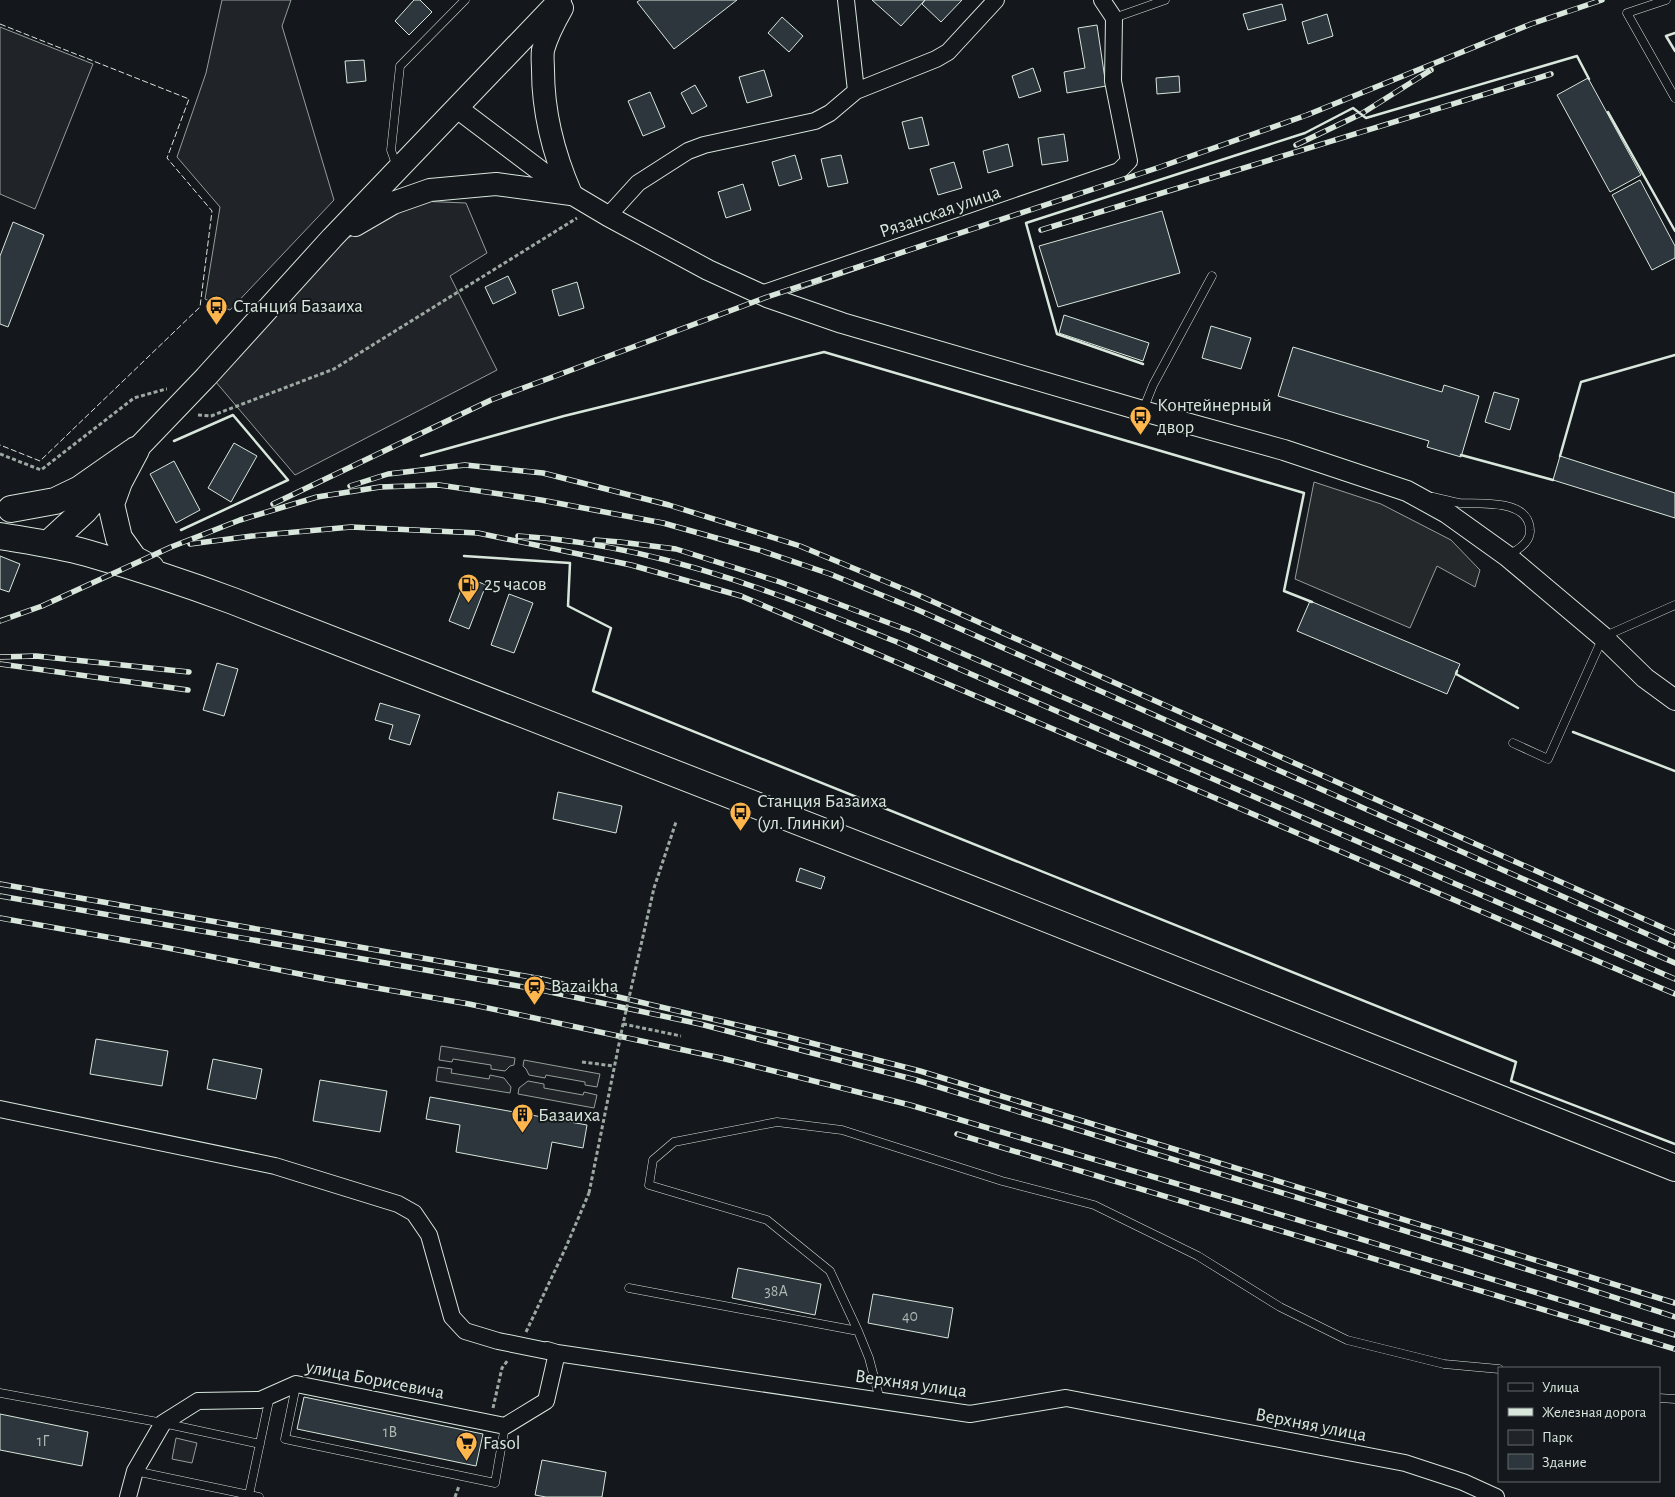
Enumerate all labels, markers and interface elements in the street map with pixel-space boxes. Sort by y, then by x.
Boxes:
street label: Рязанская улица [877,182,1003,242]
bus stop icon: Станция Базаиха [205,294,229,325]
place label: Станция Базаиха [233,297,363,316]
place label: Контейнерный двор [1157,396,1272,437]
bus stop icon: Контейнерный двор [1129,404,1153,435]
fuel station icon: 25 часов [456,572,480,603]
place label: 25 часов [484,575,547,594]
place label: Станция Базаиха (ул. Глинки) [757,792,887,833]
bus stop icon: Станция Базаиха (ул. Глинки) [729,800,753,831]
station icon: Bazaikha [523,974,547,1005]
place label: Bazaikha [551,977,619,996]
building icon: Базаиха [510,1103,534,1134]
place label: Базаиха [538,1106,601,1125]
house number: 38А [764,1283,788,1299]
house number: 40 [902,1308,918,1324]
street label: улица Борисевича [303,1357,446,1403]
street label: Верхняя улица [854,1367,969,1401]
legend [1498,1367,1660,1482]
text: Улица [1542,1380,1579,1395]
street label: Верхняя улица [1254,1405,1369,1445]
text: Железная дорога [1542,1405,1647,1420]
house number: 1В [383,1424,397,1440]
text: Парк [1542,1430,1573,1445]
supermarket icon: Fasol [455,1431,479,1462]
house number: 1Г [37,1433,50,1449]
place label: Fasol [483,1434,521,1453]
text: Здание [1542,1455,1587,1470]

